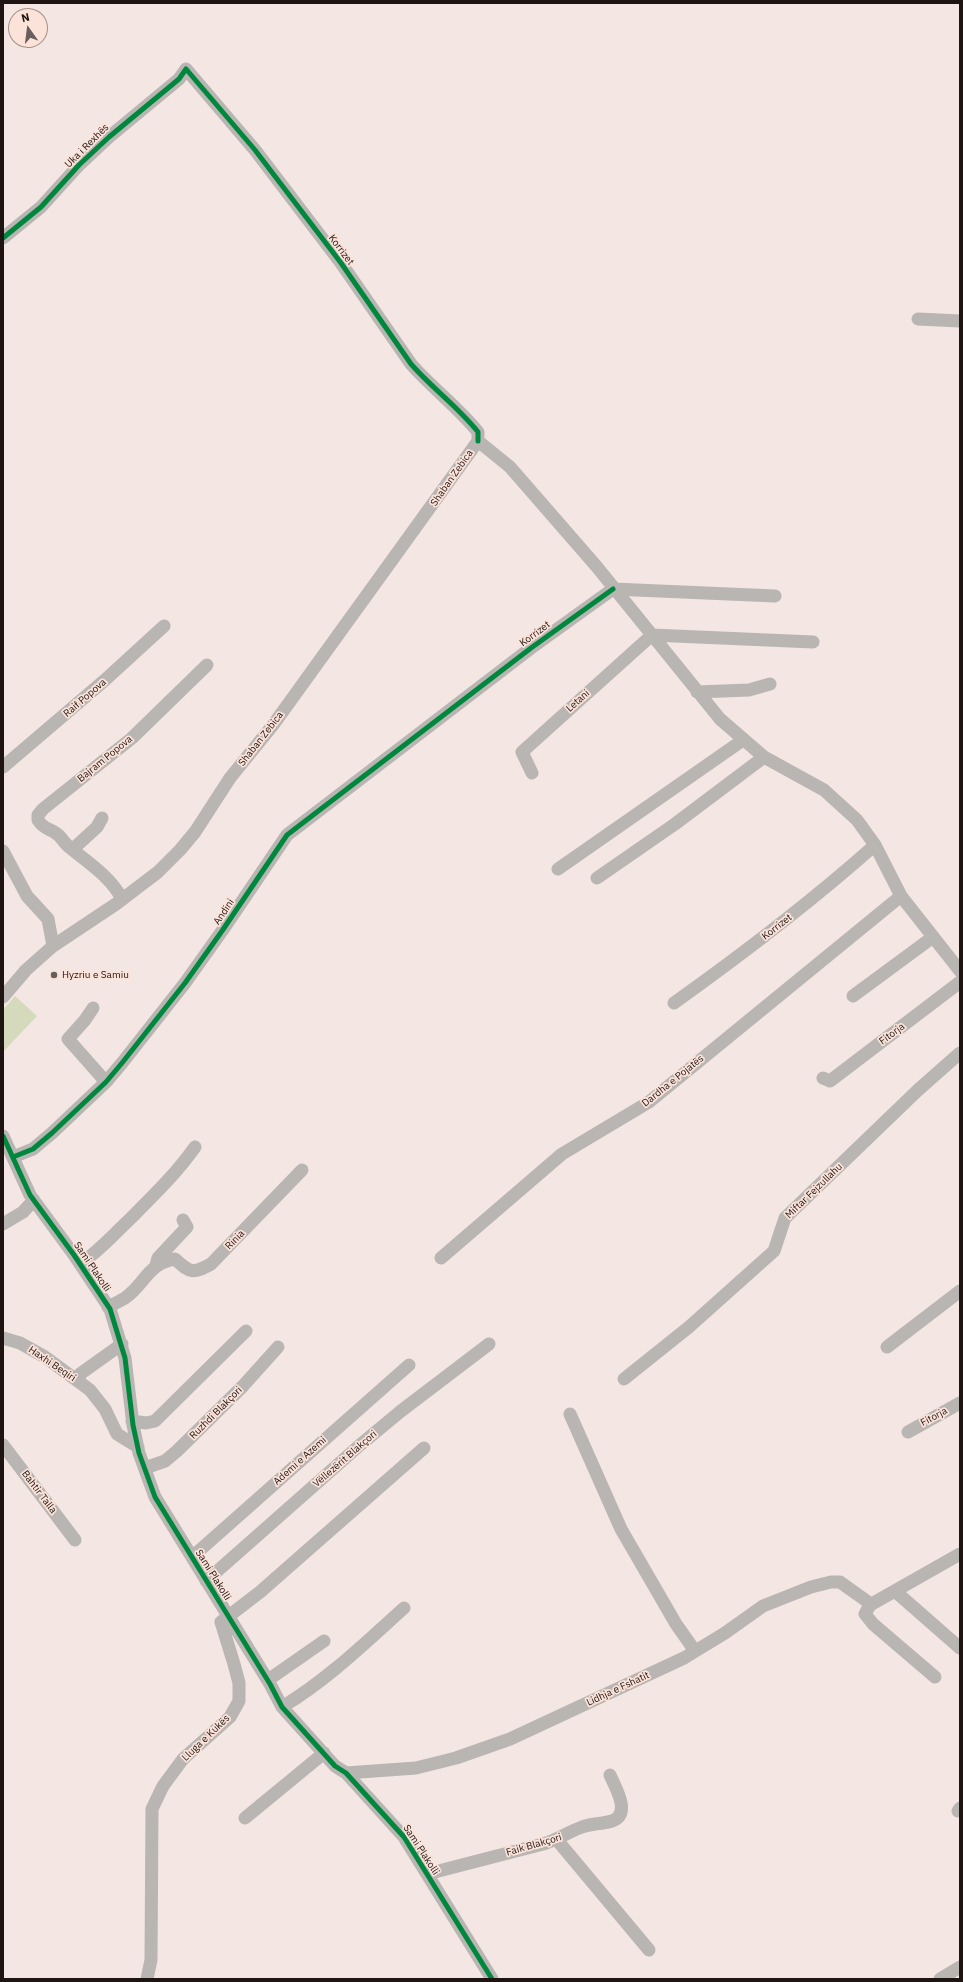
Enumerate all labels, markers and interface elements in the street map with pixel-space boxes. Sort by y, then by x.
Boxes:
north arrow [8,8,48,48]
text: N [20,10,31,25]
street label: Uka i Rexhës [63,122,111,170]
street label: Korrizet [326,232,356,268]
street label: Shaban Zebica [428,448,476,508]
street label: Korrizet [517,619,553,649]
street label: Raif Popova [61,676,109,720]
street label: Letani [564,687,592,715]
street label: Shaban Zebica [236,709,286,769]
street label: Bajram Popova [75,733,135,785]
street label: Andini [211,897,237,927]
street label: Korrizet [759,911,795,943]
place label: Hyzriu e Samiu [62,969,129,981]
marker: Hyzriu e Samiu [49,970,59,980]
street label: Fitorja [877,1021,907,1047]
street label: Dardha e Pojatës [640,1052,706,1110]
street label: Miftar Fejzullahu [783,1161,845,1221]
street label: Rinia [223,1228,247,1252]
street label: Sami Plakolli [71,1240,113,1294]
street label: Haxhi Beqiri [26,1344,78,1384]
street label: Ruzhdi Blakçori [187,1384,245,1442]
street label: Fitorja [919,1405,949,1429]
street label: Vëllezërit Blakçori [311,1428,379,1490]
street label: Ademi e Azemi [271,1434,329,1488]
street label: Bahtir Talla [19,1468,59,1516]
street label: Sami Plakolli [193,1547,233,1603]
street label: Lidhja e Fshatit [585,1669,651,1709]
street label: Lluga e Kukës [180,1712,232,1764]
street label: Sami Plakolli [400,1823,442,1877]
street label: Faik Blakçori [505,1831,563,1859]

